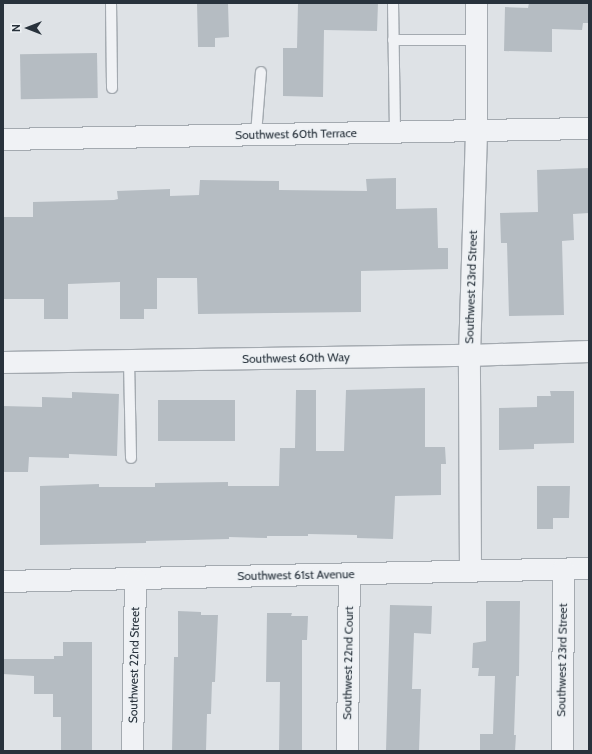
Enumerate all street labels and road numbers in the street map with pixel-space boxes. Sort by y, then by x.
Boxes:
street label: Southwest 60th Terrace [235,126,357,142]
street label: Southwest 23rd Street [462,230,480,344]
street label: Southwest 60th Way [242,350,350,366]
street label: Southwest 61st Avenue [237,567,355,583]
street label: Southwest 23rd Street [554,603,570,717]
street label: Southwest 22nd Court [340,606,356,720]
street label: Southwest 22nd Street [126,607,142,723]

